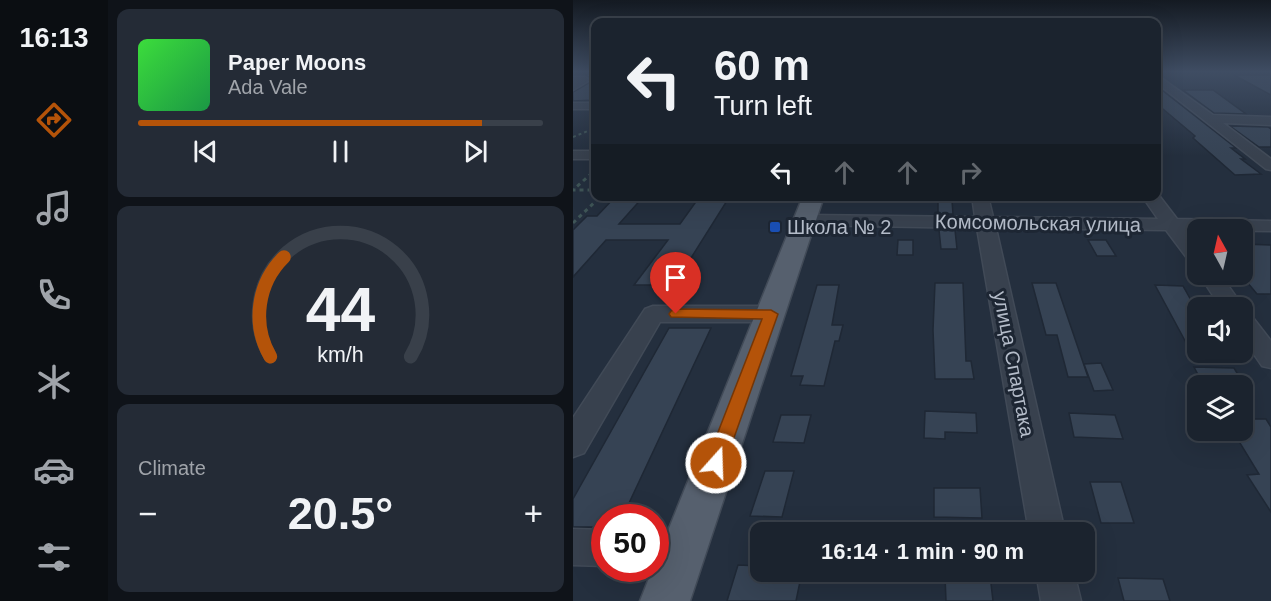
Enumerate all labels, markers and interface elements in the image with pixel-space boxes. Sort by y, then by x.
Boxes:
text: 16:13 [19,23,89,53]
icon: left [615,42,693,120]
text: 60 m [714,42,810,89]
text: Paper Moons [228,50,366,75]
text: Ada Vale [228,76,308,98]
text: Turn left [714,91,812,121]
icon: directions [33,99,75,141]
icon: previous [189,135,222,168]
icon: pause [324,135,357,168]
icon: next [459,135,492,168]
icon: left [765,156,798,189]
icon: ahead [828,156,861,189]
icon: ahead [891,156,924,189]
icon: right [954,156,987,189]
icon: music [33,187,75,229]
street label: Комсомольская улица [935,210,1142,236]
place label: Школа № 2 [787,216,891,238]
north arrow [1187,219,1253,285]
map controls [1187,219,1253,441]
marker: Школа № 2 [768,220,782,234]
pin [650,252,701,314]
icon: arrive [659,261,692,294]
icon: phone [33,274,75,316]
text: 44 [306,276,375,345]
street label: улица Спартака [989,289,1039,440]
button: sound [1187,297,1253,363]
text: km/h [317,344,364,368]
icon: climate [33,361,75,403]
button: layers [1187,375,1253,441]
position arrow [684,431,748,495]
icon: car [33,449,75,491]
text: Climate [138,457,206,479]
text: 20.5° [288,488,393,539]
text: − [138,495,157,532]
text: + [524,495,543,532]
speed limit sign: 50 [591,504,669,582]
icon: filters [33,536,75,578]
text: 16:14 · 1 min · 90 m [821,539,1024,564]

